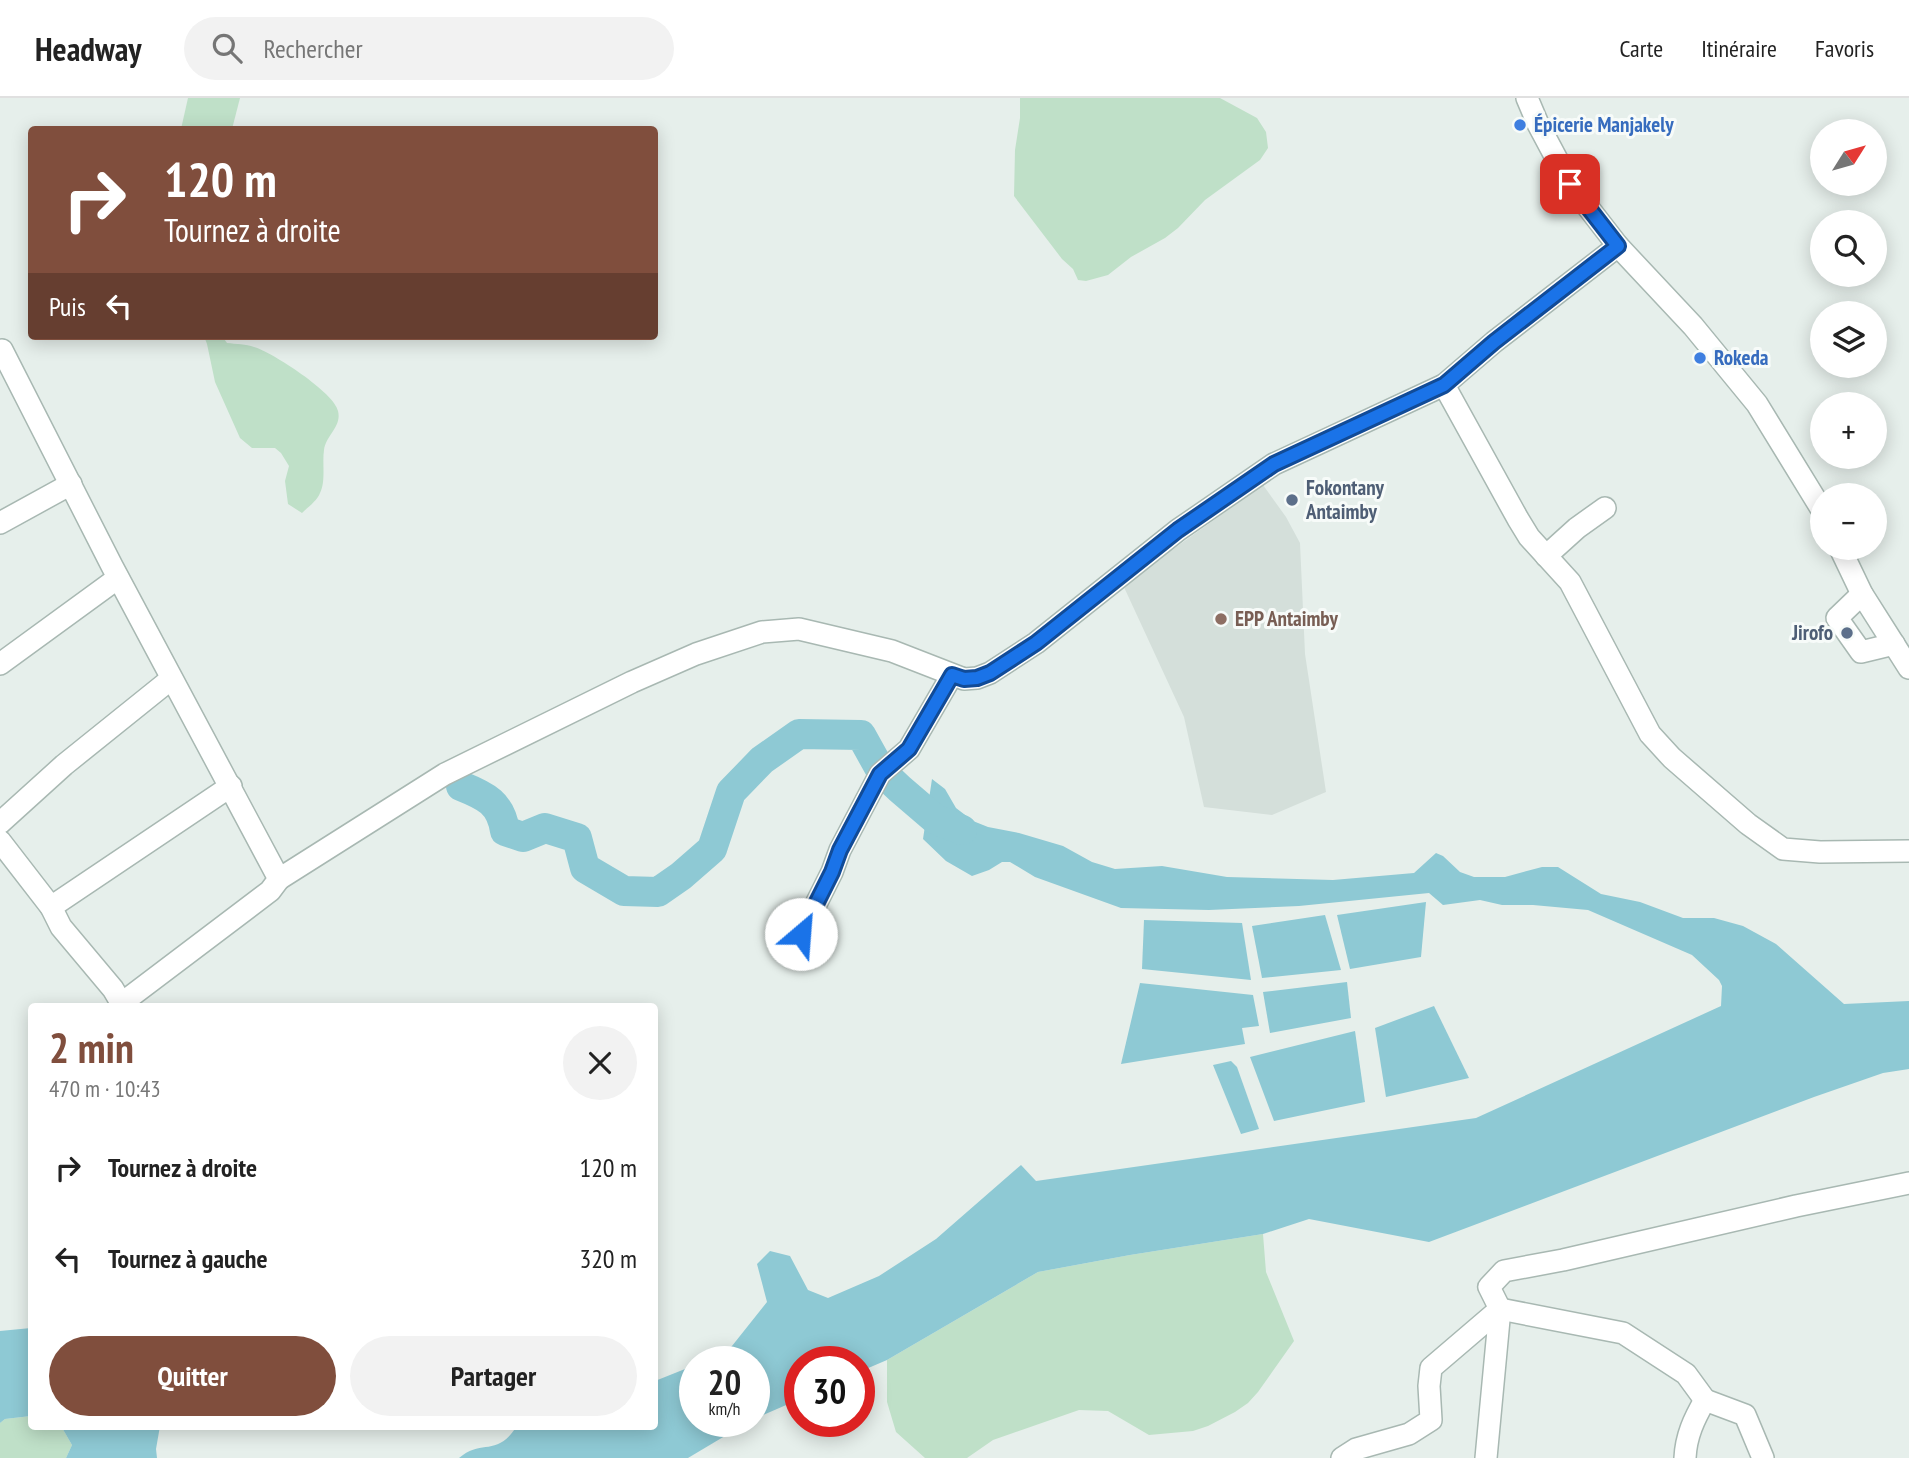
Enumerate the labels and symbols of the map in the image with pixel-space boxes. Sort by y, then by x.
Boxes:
place label: Épicerie Manjakely [1534,111,1674,138]
marker: Épicerie Manjakely [1512,117,1528,133]
north arrow [1810,119,1886,196]
pin [1540,154,1600,214]
place label: Rokeda [1714,344,1769,371]
marker: Rokeda [1692,350,1708,366]
place label: Fokontany Antaimby [1305,474,1385,525]
marker: Fokontany Antaimby [1284,492,1300,508]
place label: EPP Antaimby [1235,605,1338,632]
marker: EPP Antaimby [1213,611,1229,627]
place label: Jirofo [1791,619,1833,646]
marker: Jirofo [1839,625,1855,641]
position arrow [764,897,838,971]
speed limit sign: 30 [784,1346,875,1437]

